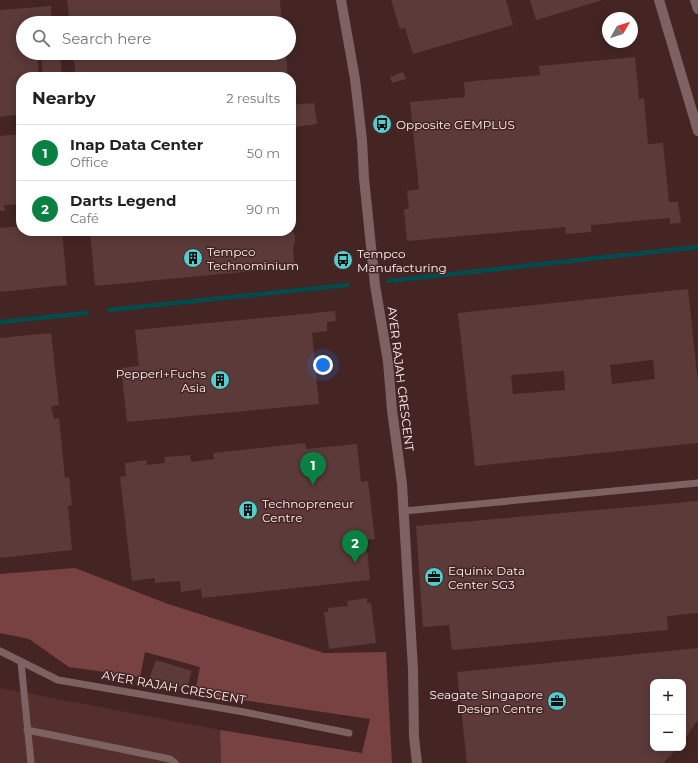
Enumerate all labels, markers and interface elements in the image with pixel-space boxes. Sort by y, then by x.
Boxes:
north arrow [602,12,638,48]
search box [16,16,296,60]
icon: search [30,27,52,49]
text: Search here [62,29,151,48]
text: Nearby [32,88,96,108]
text: 2 results [226,90,280,106]
bus stop icon: Opposite GEMPLUS [371,113,393,135]
place label: Opposite GEMPLUS [396,117,515,132]
text: Inap Data Center [70,135,203,154]
text: 1 [42,145,48,161]
text: 50 m [247,145,280,161]
text: Office [70,154,108,170]
text: Darts Legend [70,191,176,210]
text: 2 [41,201,49,217]
text: 90 m [246,201,280,217]
text: Café [70,210,99,226]
place label: Tempco Technominium [207,244,299,273]
place label: Tempco Manufacturing [357,246,447,275]
building icon: Tempco Technominium [182,247,204,269]
bus stop icon: Tempco Manufacturing [332,249,354,271]
street label: AYER RAJAH CRESCENT [385,306,417,452]
your location [313,355,333,375]
place label: Pepperl+Fuchs Asia [116,366,206,395]
building icon: Pepperl+Fuchs Asia [209,369,231,391]
pin: 1 [300,452,326,485]
place label: Technopreneur Centre [262,496,354,525]
building icon: Technopreneur Centre [237,499,259,521]
pin: 2 [342,530,368,563]
place label: Equinix Data Center SG3 [448,563,525,592]
office icon: Equinix Data Center SG3 [423,566,445,588]
street label: AYER RAJAH CRESCENT [101,667,247,707]
map controls [650,679,686,751]
button: + [650,679,686,715]
place label: Seagate Singapore Design Centre [430,687,543,716]
office icon: Seagate Singapore Design Centre [546,690,568,712]
button: − [650,715,686,751]

